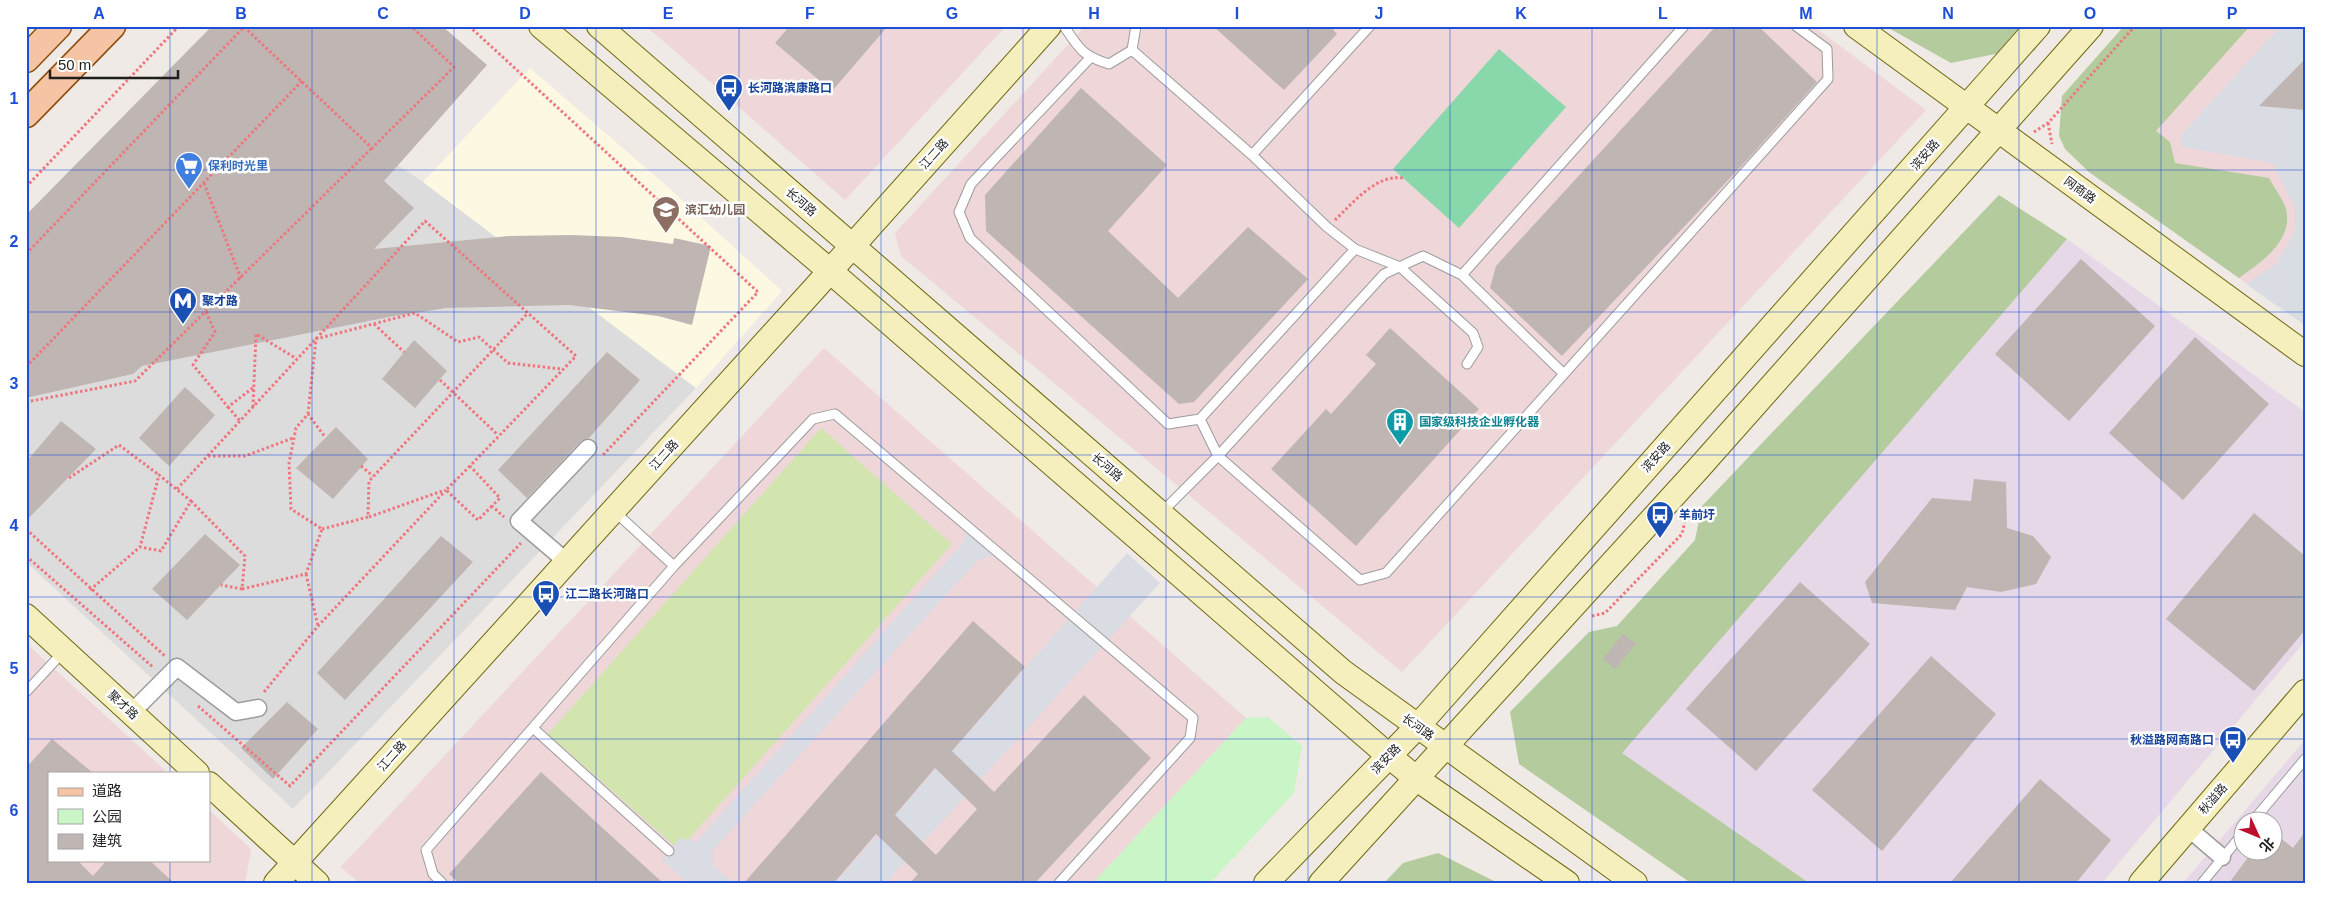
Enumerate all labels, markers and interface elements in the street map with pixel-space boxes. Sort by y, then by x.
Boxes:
text: A [93,5,105,22]
text: B [235,5,247,22]
text: C [377,5,389,22]
text: D [519,5,531,22]
text: E [663,5,674,22]
text: F [805,5,815,22]
text: G [946,5,958,22]
text: H [1088,5,1100,22]
text: I [1235,5,1239,22]
text: J [1375,5,1383,22]
text: K [1515,5,1527,22]
text: L [1658,5,1668,22]
text: M [1799,5,1813,22]
text: N [1942,5,1954,22]
text: O [2084,5,2096,22]
text: P [2227,5,2238,22]
scale bar [50,48,178,80]
text: 50 m [58,56,91,73]
bus stop icon: 长河路滨康路口 [714,73,744,112]
place label: 长河路滨康路口 [748,81,832,95]
text: 1 [10,90,19,107]
street label: 江二路 [917,136,951,172]
street label: 滨安路 [1908,137,1942,173]
supermarket icon: 保利时光里 [174,151,204,190]
place label: 保利时光里 [208,159,268,173]
street label: 网商路 [2061,174,2099,206]
street label: 长河路 [783,185,819,219]
school or university icon: 滨汇幼儿园 [651,195,681,234]
place label: 滨汇幼儿园 [685,203,745,217]
text: 2 [10,233,19,250]
metro station icon: 聚才路 [168,286,198,325]
place label: 聚才路 [202,294,238,308]
text: 3 [10,375,19,392]
building icon: 国家级科技企业孵化器 [1385,407,1415,446]
place label: 国家级科技企业孵化器 [1419,415,1540,429]
street label: 江二路 [647,437,681,473]
street label: 滨安路 [1639,439,1673,475]
street label: 长河路 [1089,450,1125,484]
bus stop icon: 羊前圩 [1645,500,1675,539]
place label: 羊前圩 [1679,508,1715,522]
text: 4 [10,517,19,534]
bus stop icon: 江二路长河路口 [531,579,561,618]
place label: 江二路长河路口 [565,587,649,601]
text: 5 [10,660,19,677]
street label: 聚才路 [105,688,141,722]
street label: 长河路 [1399,711,1437,743]
bus stop icon: 秋溢路网商路口 [2218,725,2248,764]
place label: 秋溢路网商路口 [2130,733,2214,747]
street label: 江二路 [375,738,409,774]
street label: 滨安路 [1368,741,1404,777]
legend [48,772,210,862]
street label: 秋溢路 [2196,781,2230,817]
text: 道路 [92,782,122,799]
text: 6 [10,802,19,819]
text: 公园 [92,808,122,825]
north arrow [2234,812,2284,862]
text: 建筑 [92,832,122,849]
text: 北 [2257,834,2278,856]

